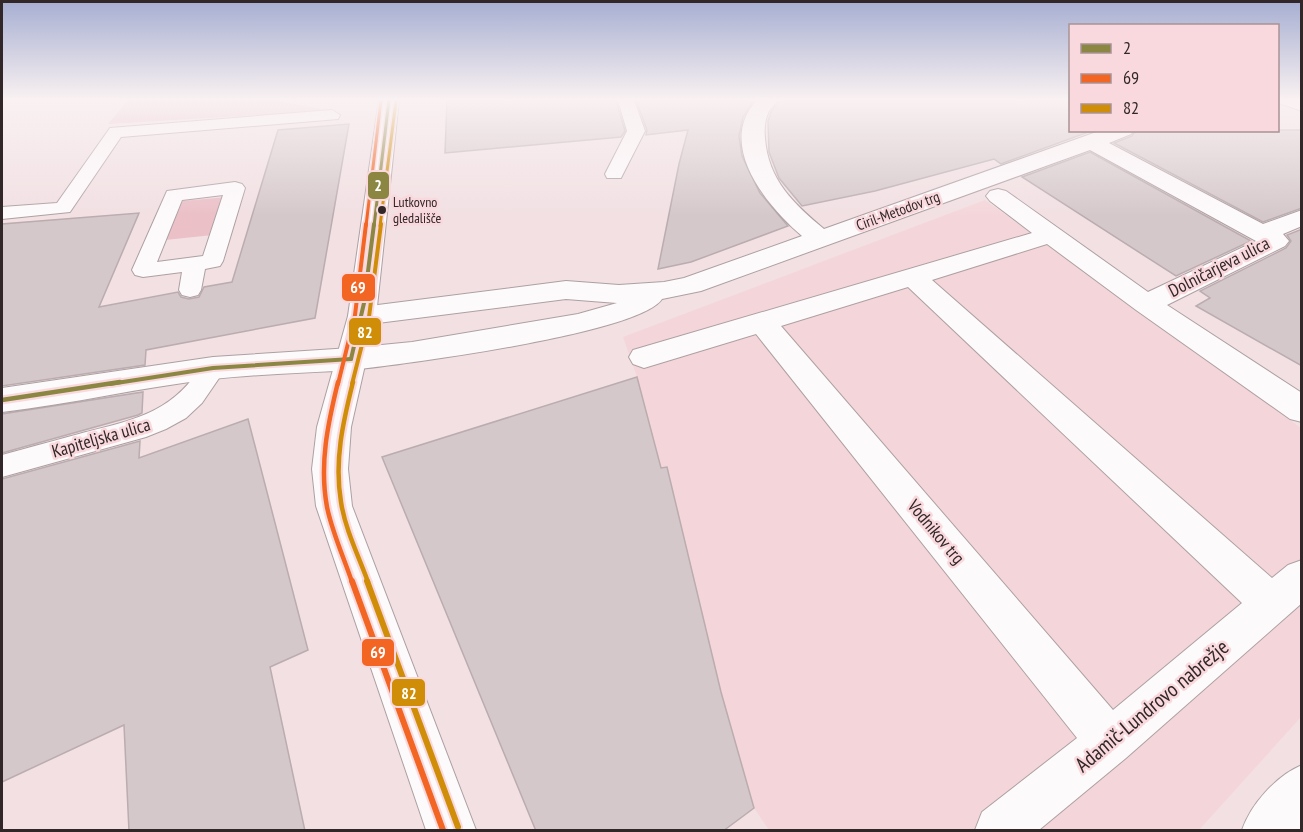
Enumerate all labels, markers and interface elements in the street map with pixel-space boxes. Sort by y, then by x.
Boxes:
legend [1069,24,1279,132]
text: 2 [1123,36,1131,59]
text: 69 [1123,66,1139,89]
text: 82 [1123,96,1139,119]
line badge: 2 [367,171,390,200]
text: 2 [374,175,382,195]
street label: Ciril-Metodov trg [853,187,942,234]
place label: Lutkovno gledališče [393,193,442,227]
marker: Lutkovno gledališče [376,204,388,216]
street label: Dolničarjeva ulica [1164,231,1273,302]
line badge: 69 [341,273,376,302]
text: 69 [350,277,366,297]
line badge: 82 [348,317,382,346]
text: 82 [357,322,373,342]
street label: Kapiteljska ulica [49,412,153,463]
street label: Vodnikov trg [902,494,970,569]
street label: Adamič-Lundrovo nabrežje [1069,633,1234,778]
line badge: 69 [361,638,395,667]
text: 69 [370,642,386,662]
line badge: 82 [391,678,426,707]
text: 82 [401,683,417,703]

